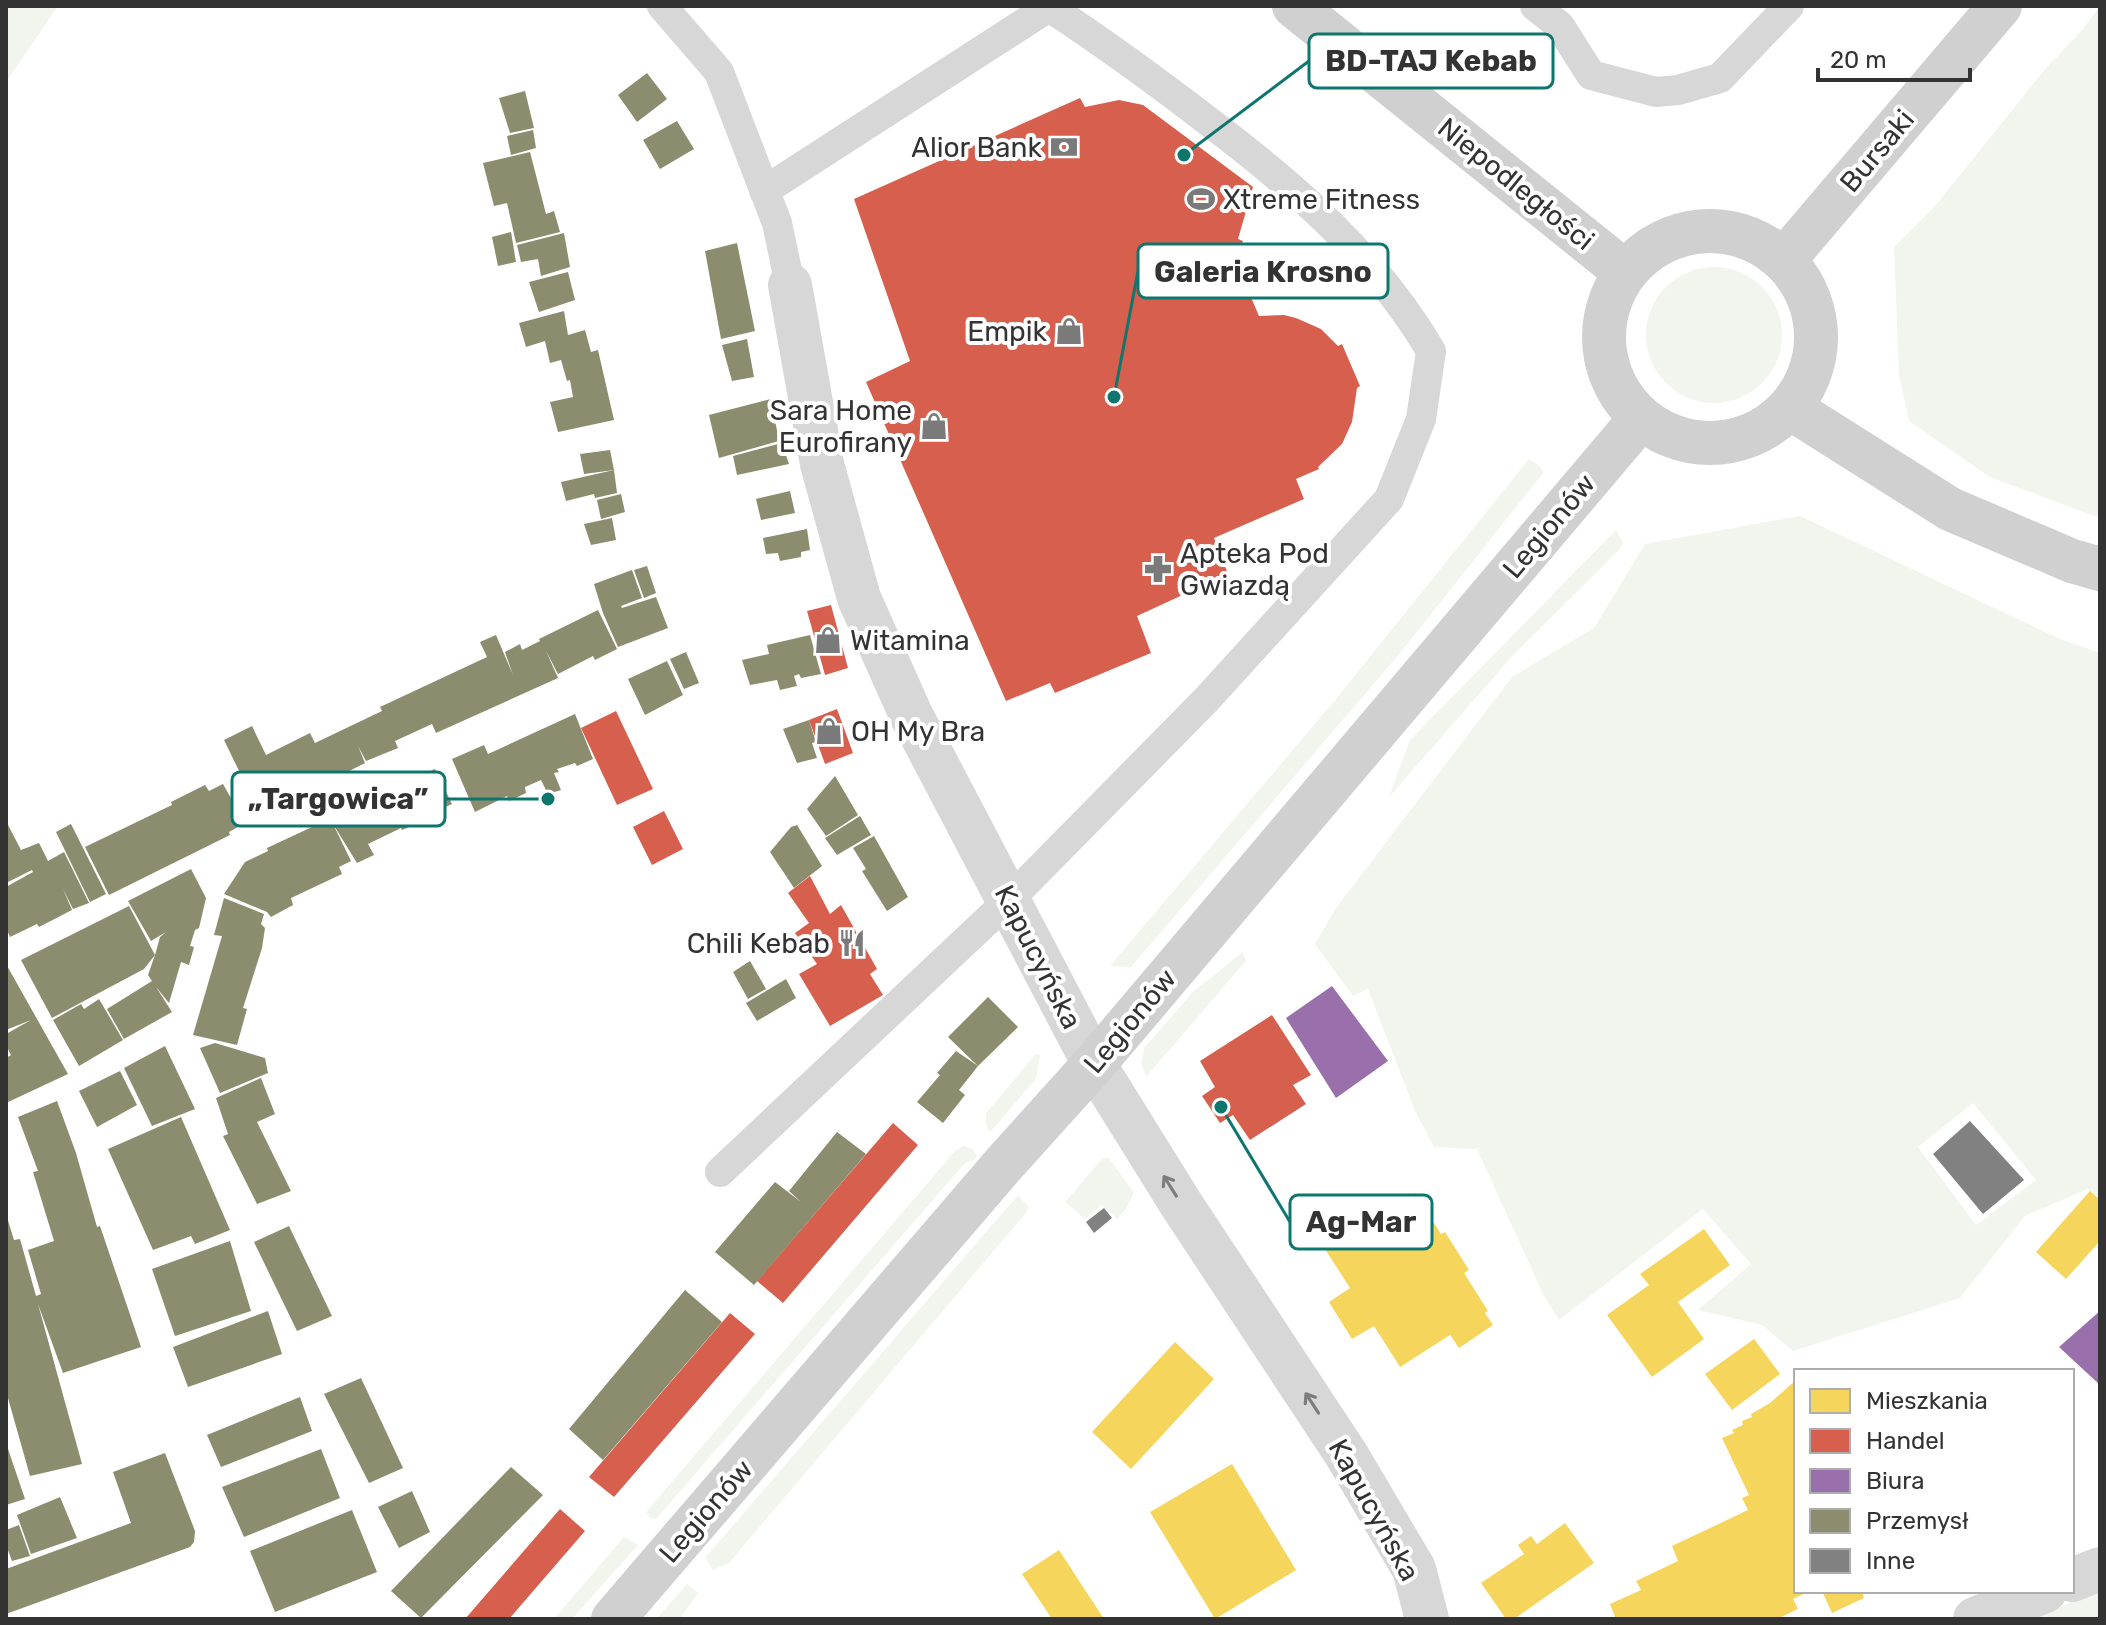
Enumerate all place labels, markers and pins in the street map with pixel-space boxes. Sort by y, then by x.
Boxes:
callout: BD-TAJ Kebab [1309,34,1553,88]
place label: Alior Bank [911,131,1043,164]
bank icon: Alior Bank [1049,132,1079,162]
place label: Xtreme Fitness [1223,183,1420,216]
sports icon: Xtreme Fitness [1186,184,1216,214]
callout: Galeria Krosno [1138,244,1388,298]
place label: Empik [967,315,1048,348]
shop icon: Empik [1054,316,1084,346]
place label: Sara Home Eurofirany [770,394,912,459]
shop icon: Sara Home Eurofirany [919,411,949,441]
place label: Apteka Pod Gwiazdą [1180,537,1329,602]
pharmacy icon: Apteka Pod Gwiazdą [1143,554,1173,584]
place label: Witamina [850,624,970,657]
shop icon: Witamina [813,625,843,655]
place label: OH My Bra [851,715,985,748]
shop icon: OH My Bra [814,716,844,746]
callout: „Targowica” [232,772,445,826]
place label: Chili Kebab [687,927,830,960]
restaurant icon: Chili Kebab [837,928,867,958]
callout: Ag-Mar [1290,1195,1432,1249]

